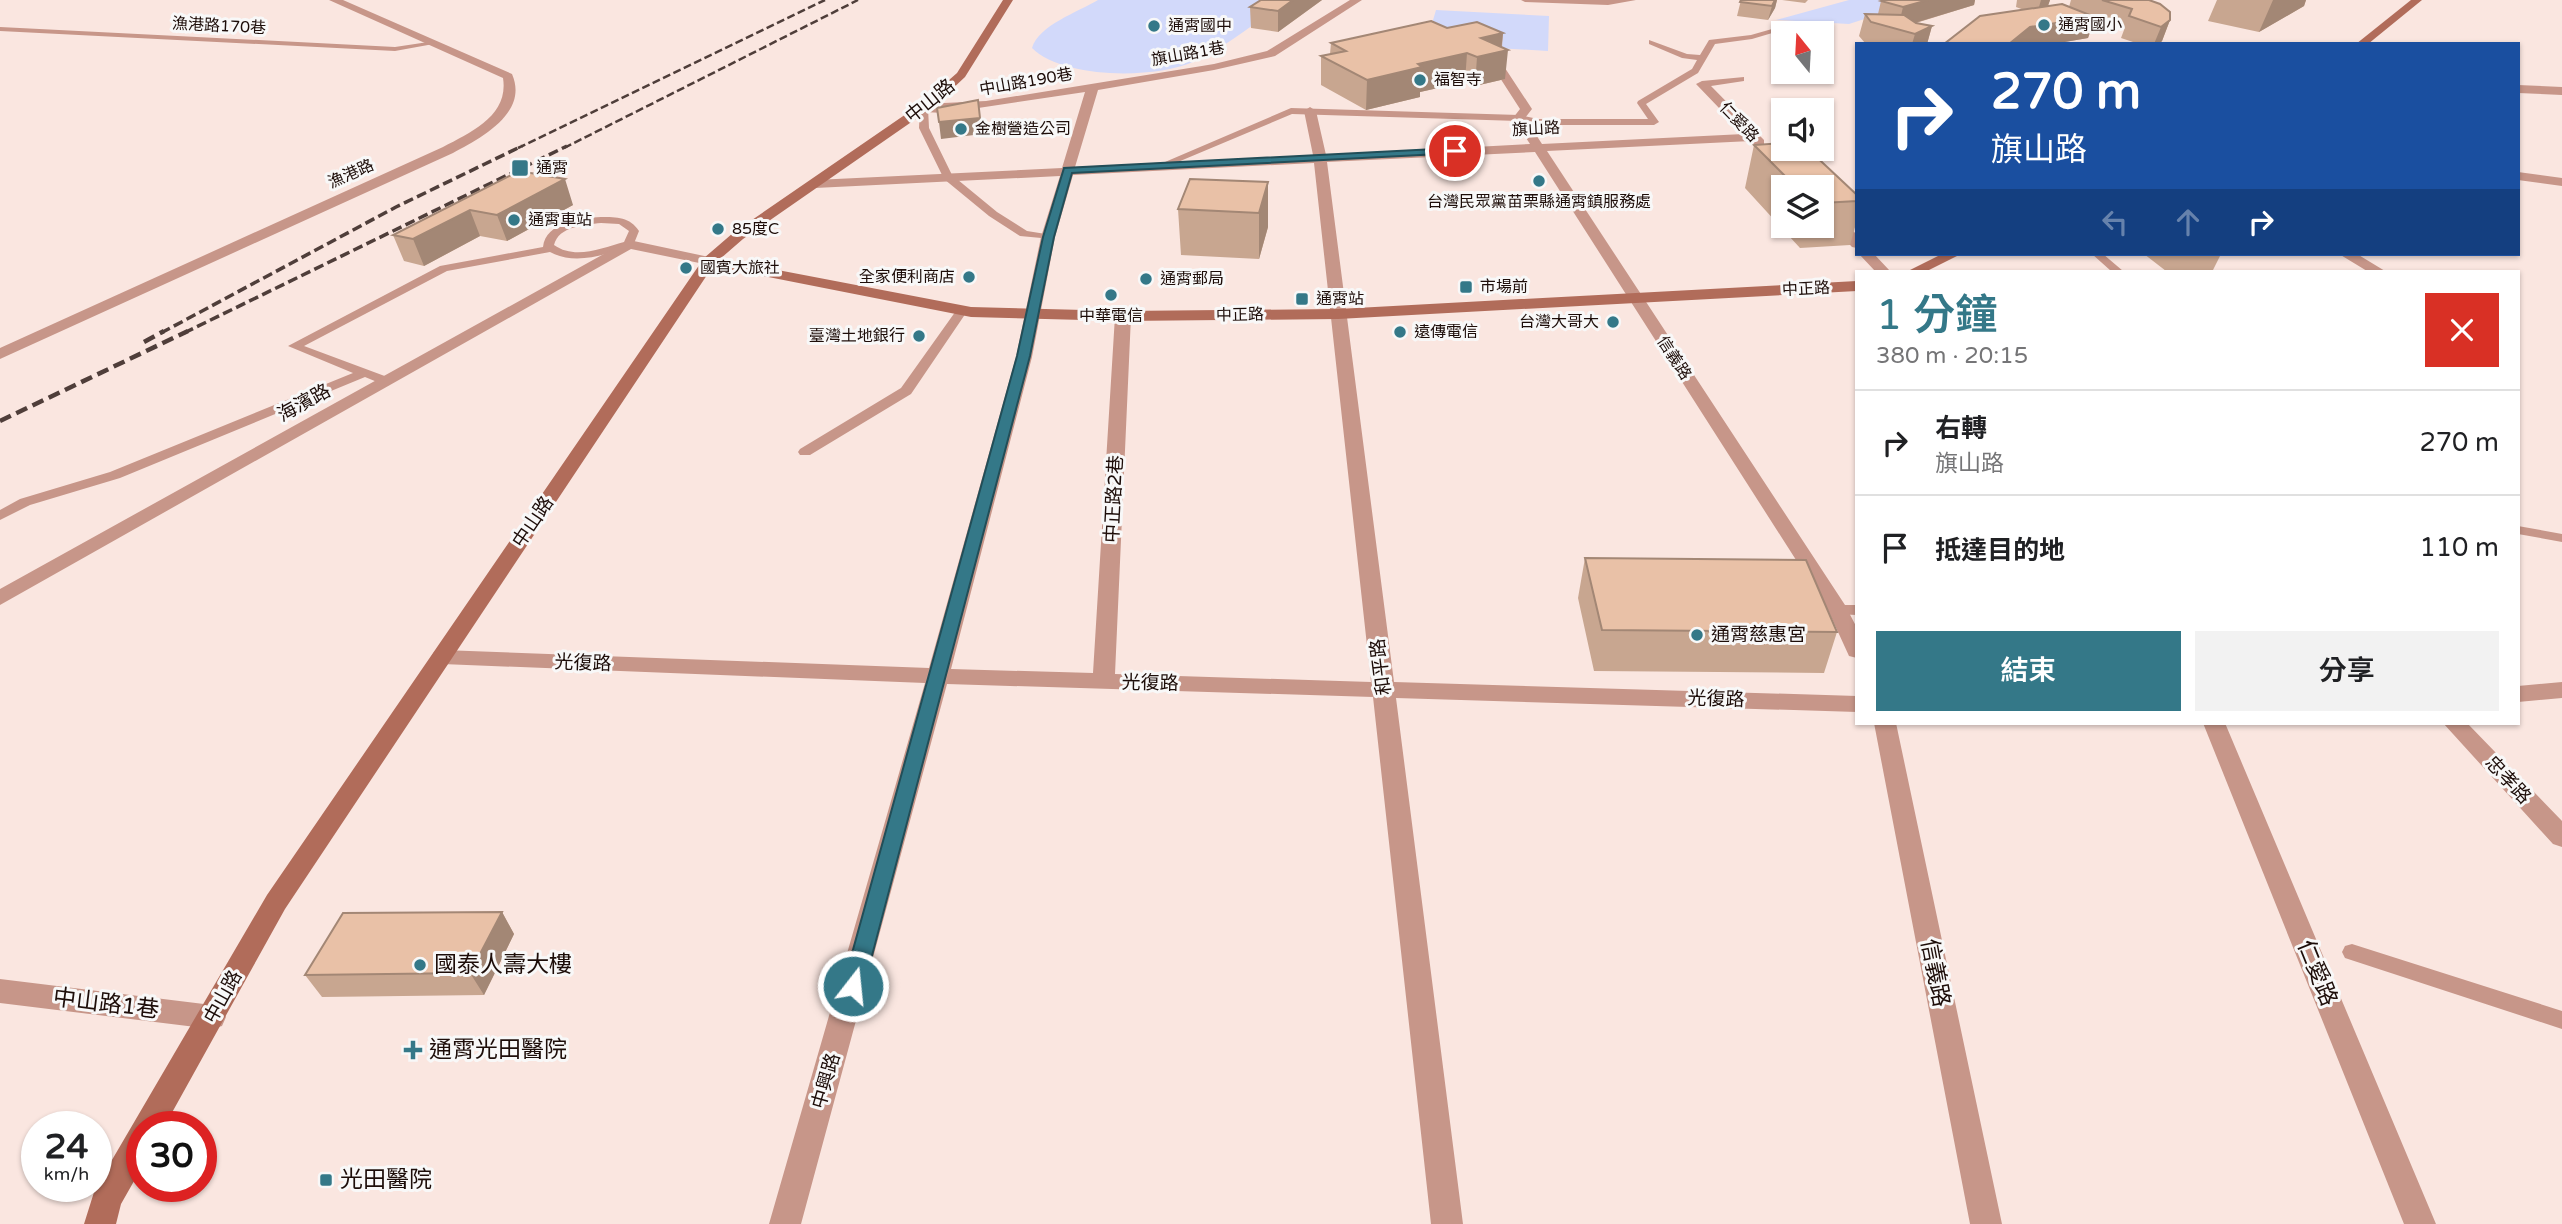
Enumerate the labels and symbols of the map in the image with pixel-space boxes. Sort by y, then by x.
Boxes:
street label: 漁港路170巷 [171,14,267,38]
place label: 通霄國小 [2058,15,2122,35]
place label: 通霄國中 [1168,16,1232,36]
marker: 通霄國小 [2036,17,2052,33]
marker: 通霄國中 [1146,18,1162,34]
north arrow [1771,21,1834,84]
street label: 旗山路1巷 [1150,38,1226,70]
street label: 中山路190巷 [978,64,1074,100]
place label: 福智寺 [1434,70,1482,90]
marker: 福智寺 [1412,72,1428,88]
street label: 中山路 [901,75,959,127]
street label: 仁愛路 [1715,98,1763,146]
street label: 旗山路 [1512,118,1560,140]
place label: 金樹營造公司 [975,119,1071,139]
marker: 金樹營造公司 [953,121,969,137]
pin [1425,121,1485,181]
street label: 漁港路 [325,155,377,193]
marker: 通霄 [510,158,530,178]
place label: 通霄 [536,158,568,178]
marker: 台灣民眾黨苗栗縣通霄鎮服務處 [1531,173,1547,189]
place label: 台灣民眾黨苗栗縣通霄鎮服務處 [1427,192,1651,212]
place label: 通霄車站 [528,210,592,230]
marker: 通霄車站 [506,212,522,228]
place label: 85度C [732,219,779,239]
marker: 85度C [710,221,726,237]
place label: 國賓大旅社 [700,258,780,278]
marker: 國賓大旅社 [678,260,694,276]
place label: 全家便利商店 [859,267,955,287]
marker: 全家便利商店 [961,269,977,285]
place label: 通霄郵局 [1160,269,1224,289]
marker: 通霄郵局 [1138,271,1154,287]
place label: 市場前 [1480,277,1528,297]
street label: 中正路 [1782,278,1830,300]
marker: 市場前 [1458,279,1474,295]
marker: 中華電信 [1103,287,1119,303]
place label: 通霄站 [1316,289,1364,309]
marker: 通霄站 [1294,291,1310,307]
street label: 中正路 [1216,305,1264,325]
place label: 中華電信 [1079,306,1143,326]
place label: 台灣大哥大 [1519,312,1599,332]
marker: 台灣大哥大 [1605,314,1621,330]
place label: 遠傳電信 [1414,322,1478,342]
marker: 遠傳電信 [1392,324,1408,340]
place label: 臺灣土地銀行 [809,326,905,346]
marker: 臺灣土地銀行 [911,328,927,344]
street label: 信義路 [1653,332,1695,384]
street label: 海濱路 [274,380,334,426]
street label: 中正路2巷 [1101,455,1127,543]
street label: 中山路 [508,492,558,552]
place label: 通霄慈惠宮 [1711,624,1806,646]
marker: 通霄慈惠宮 [1689,627,1705,643]
street label: 和平路 [1367,637,1395,697]
street label: 光復路 [554,651,612,675]
street label: 光復路 [1121,672,1179,694]
street label: 光復路 [1687,687,1745,711]
street label: 忠孝路 [2481,752,2535,808]
street label: 信義路 [1915,936,1955,1010]
street label: 仁愛路 [2291,936,2343,1010]
position arrow [816,949,890,1023]
place label: 國泰人壽大樓 [434,951,572,979]
marker: 國泰人壽大樓 [412,957,428,973]
street label: 中山路 [200,967,246,1027]
street label: 中山路1巷 [51,984,161,1024]
place label: 通霄光田醫院 [429,1036,567,1064]
marker: 通霄光田醫院 [403,1040,423,1060]
street label: 中興路 [808,1051,844,1111]
speed limit sign: 30 [126,1111,217,1202]
place label: 光田醫院 [340,1166,432,1194]
marker: 光田醫院 [318,1172,334,1188]

